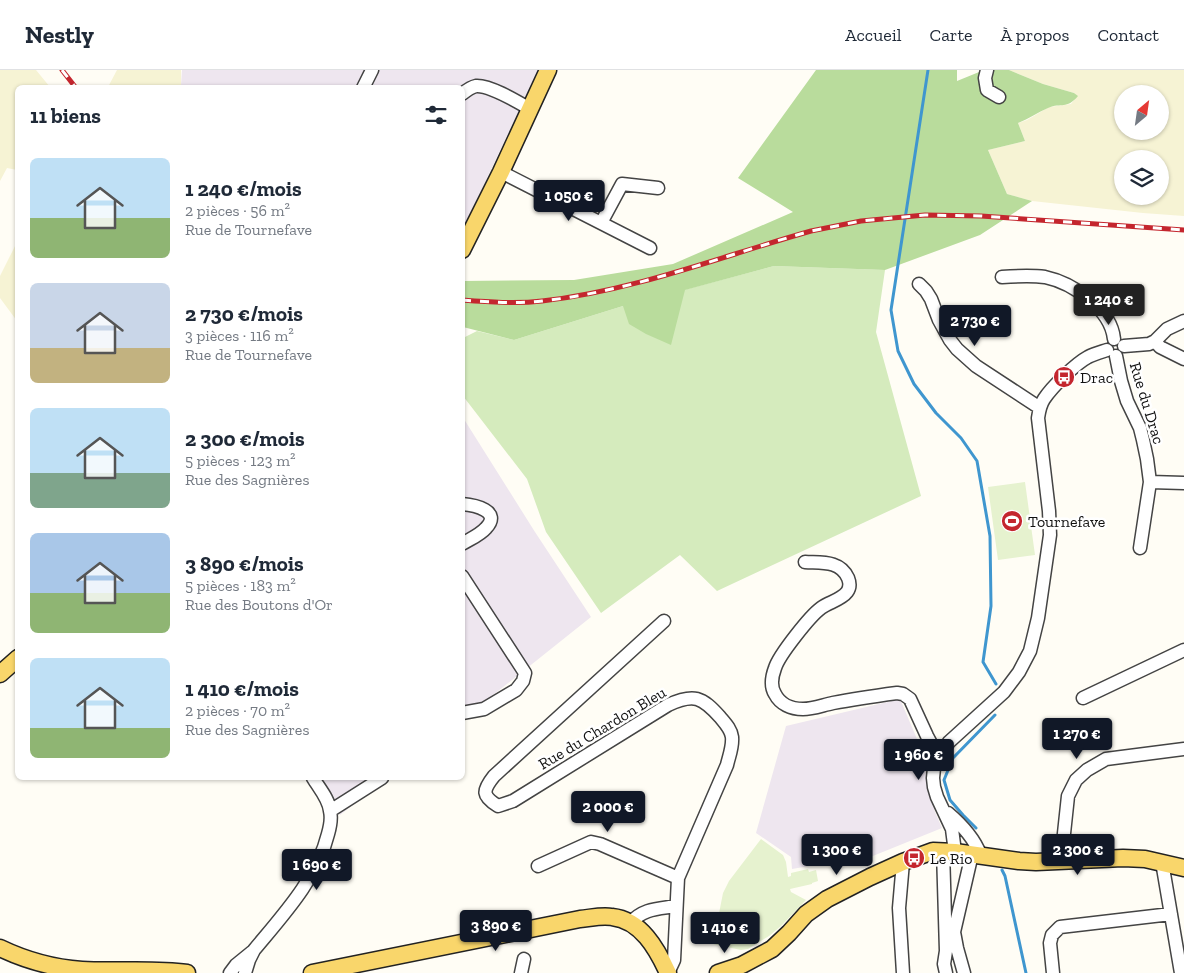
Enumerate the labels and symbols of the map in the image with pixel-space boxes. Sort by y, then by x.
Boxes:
north arrow [1114,85,1169,140]
pin: 1 050 € [523,180,615,222]
pin: 1 240 € [1063,284,1155,326]
pin: 2 730 € [929,304,1021,347]
street label: Rue du Drac [1126,360,1168,446]
bus stop icon: Drac [1052,365,1076,389]
place label: Drac [1080,368,1113,387]
sports icon: Tournefave [1000,509,1024,533]
place label: Tournefave [1028,512,1105,531]
street label: Rue du Chardon Bleu [535,682,669,774]
pin: 1 270 € [1031,718,1123,760]
pin: 1 960 € [873,738,965,781]
pin: 2 000 € [562,790,654,833]
pin: 1 300 € [791,834,883,876]
pin: 2 300 € [1032,834,1124,876]
bus stop icon: Le Rio [902,846,926,870]
pin: 1 690 € [271,848,363,891]
place label: Le Rio [930,849,972,868]
pin: 3 890 € [450,910,542,952]
pin: 1 410 € [679,912,771,954]

